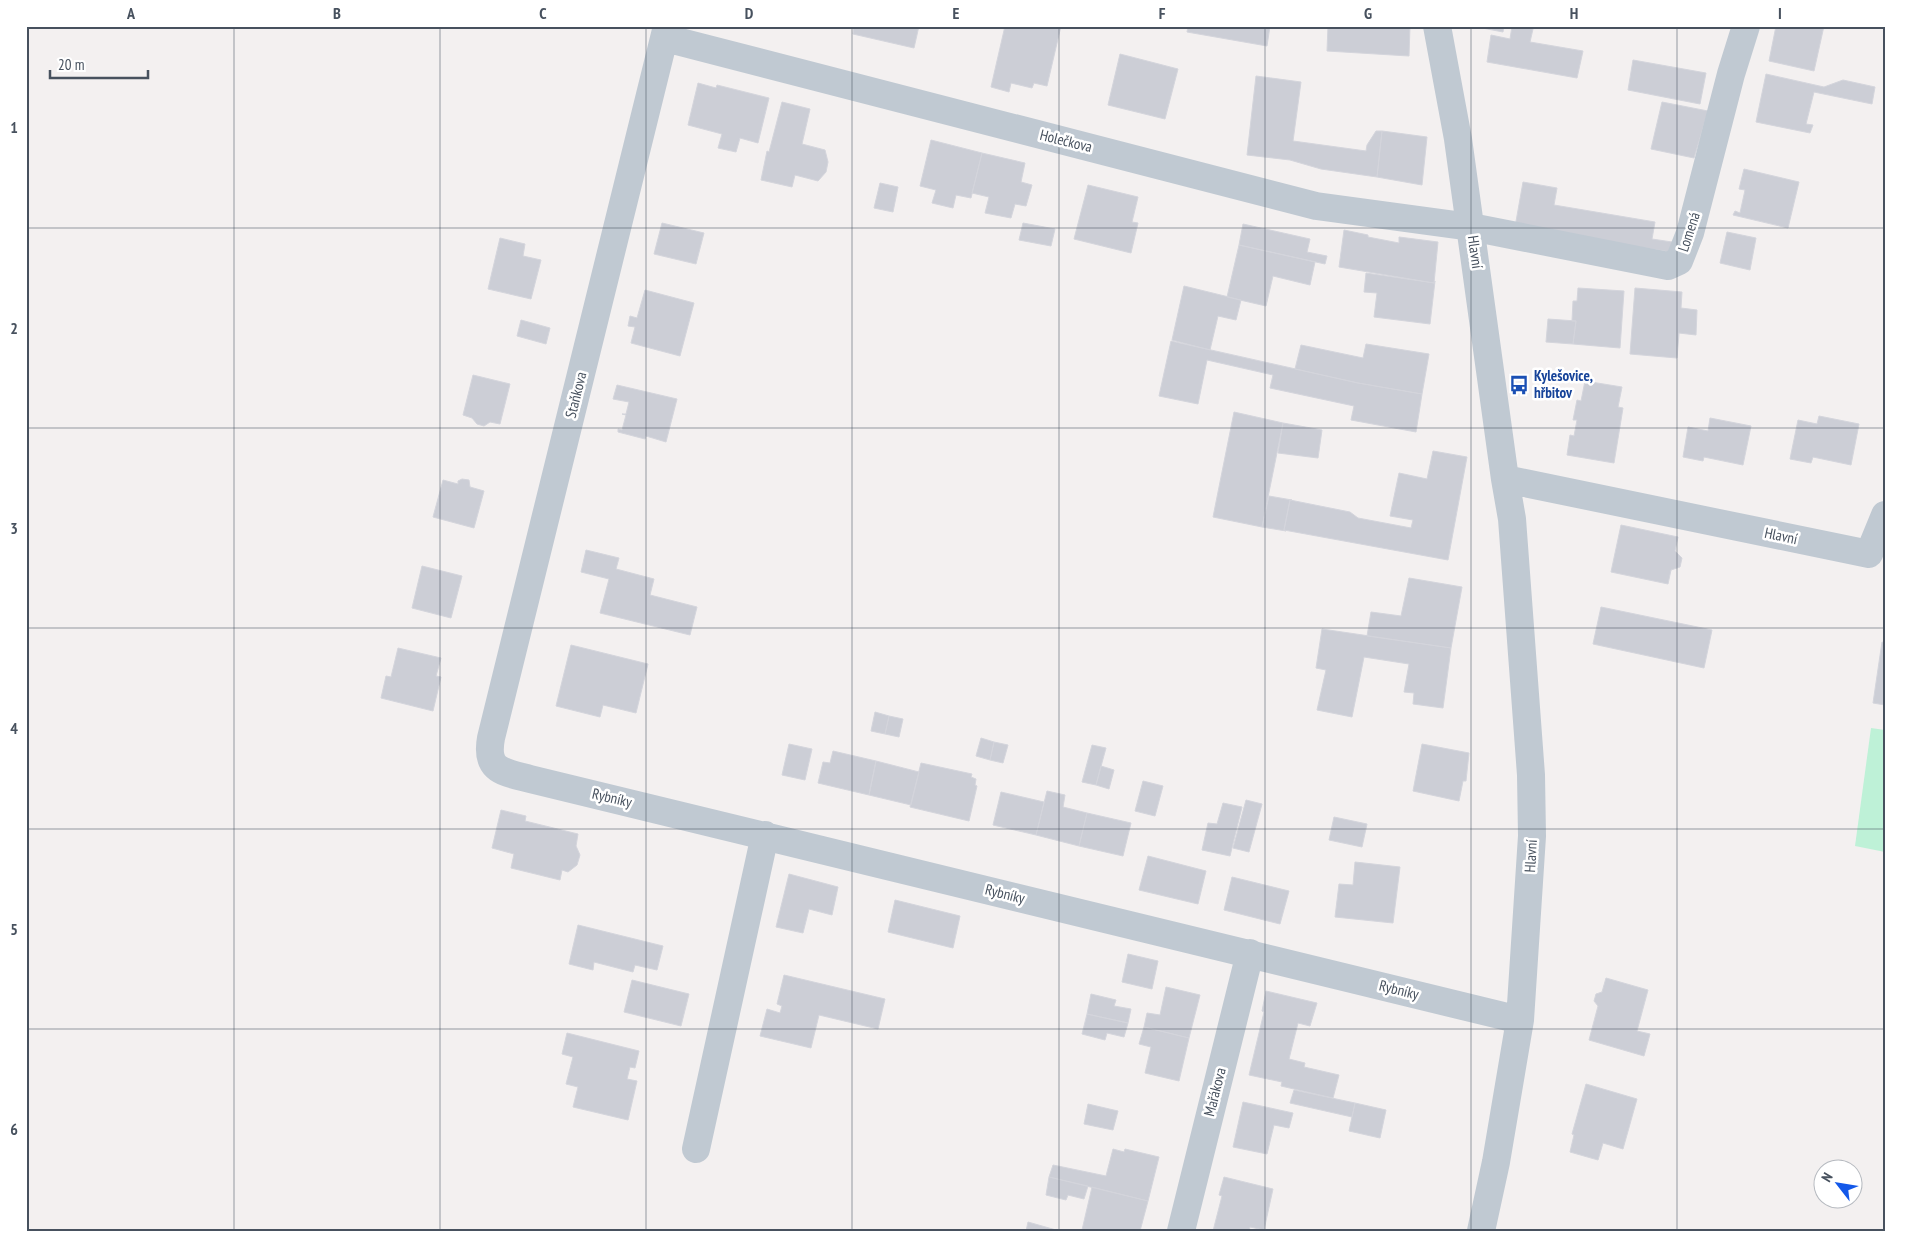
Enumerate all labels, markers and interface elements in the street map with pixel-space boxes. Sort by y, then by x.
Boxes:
text: A [126,3,136,23]
text: B [333,3,341,23]
text: C [539,3,547,23]
text: D [745,3,754,23]
text: E [953,3,960,23]
text: F [1159,3,1166,23]
text: G [1364,3,1372,23]
text: H [1570,3,1578,23]
text: I [1778,3,1782,23]
scale bar [50,48,148,80]
text: 20 m [58,55,84,74]
text: 1 [10,117,18,137]
street label: Holečkova [1038,125,1094,156]
street label: Lomená [1673,210,1704,254]
street label: Hlavní [1464,234,1487,270]
text: 2 [10,318,18,338]
place label: Kylešovice, hřbitov [1534,366,1593,402]
street label: Staňkova [561,370,590,420]
bus stop icon: Kylešovice, hřbitov [1508,374,1530,396]
text: 3 [10,518,18,538]
street label: Hlavní [1763,523,1800,548]
text: 4 [10,718,18,738]
street label: Rybníky [590,784,634,811]
street label: Hlavní [1520,838,1541,873]
street label: Rybníky [983,879,1027,908]
text: 5 [10,919,18,939]
street label: Rybníky [1377,975,1421,1004]
street label: Mařákova [1199,1066,1230,1118]
text: 6 [10,1119,18,1139]
north arrow [1814,1160,1864,1210]
text: N [1817,1169,1837,1185]

